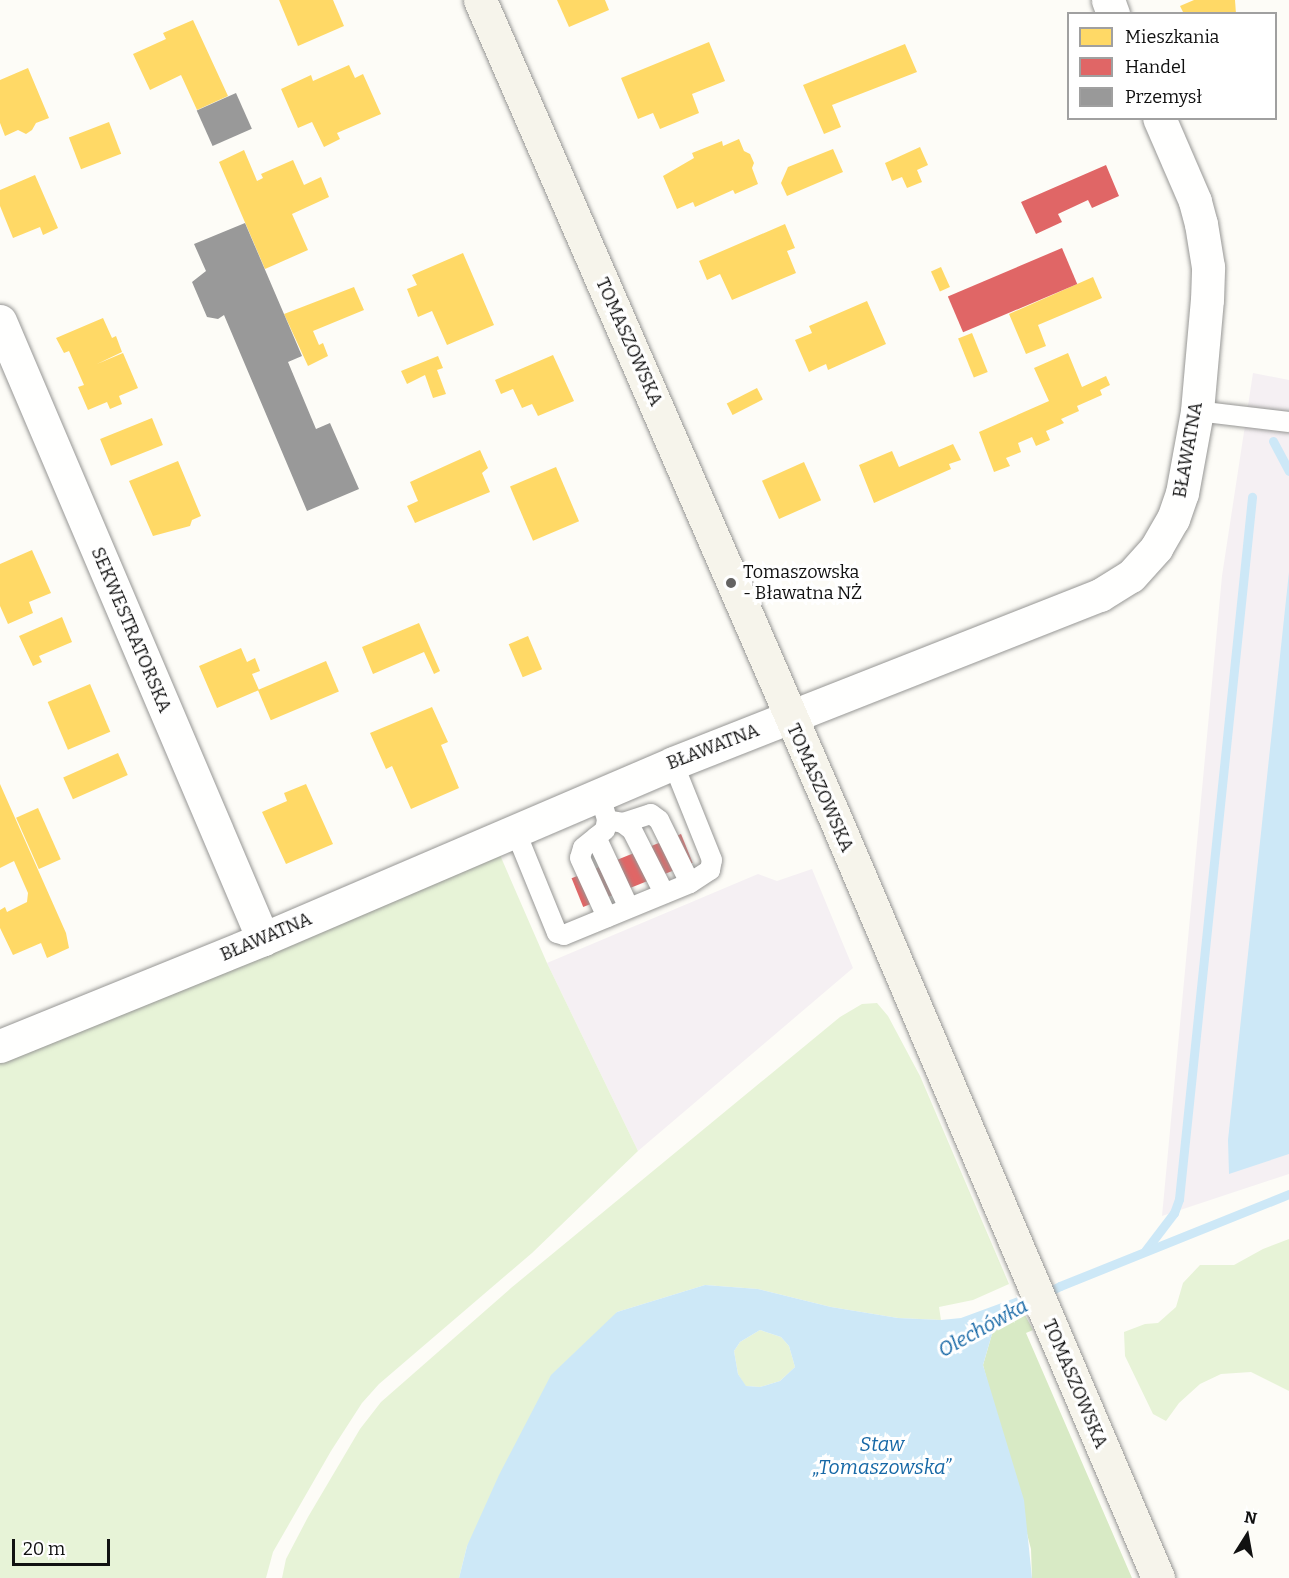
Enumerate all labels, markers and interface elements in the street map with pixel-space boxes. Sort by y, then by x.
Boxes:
legend [1067,12,1277,120]
text: Mieszkania [1125,26,1219,48]
text: Handel [1125,56,1186,78]
text: Przemysł [1125,86,1202,108]
street label: TOMASZOWSKA [591,275,667,409]
street label: BŁAWATNA [1169,400,1207,500]
street label: SEKWESTRATORSKA [86,544,176,716]
place label: Tomaszowska - Bławatna NŻ [743,562,862,604]
marker: Tomaszowska - Bławatna NŻ [724,576,738,590]
street label: BŁAWATNA [664,720,762,774]
street label: TOMASZOWSKA [782,721,858,855]
street label: BŁAWATNA [217,908,315,966]
water label: Olechówka [934,1294,1032,1362]
street label: TOMASZOWSKA [1038,1316,1112,1452]
water label: Staw „Tomaszowska” [813,1432,951,1479]
north arrow [1217,1506,1277,1566]
text: N [1243,1507,1258,1528]
scale bar [15,1527,112,1565]
text: 20 m [23,1538,65,1560]

